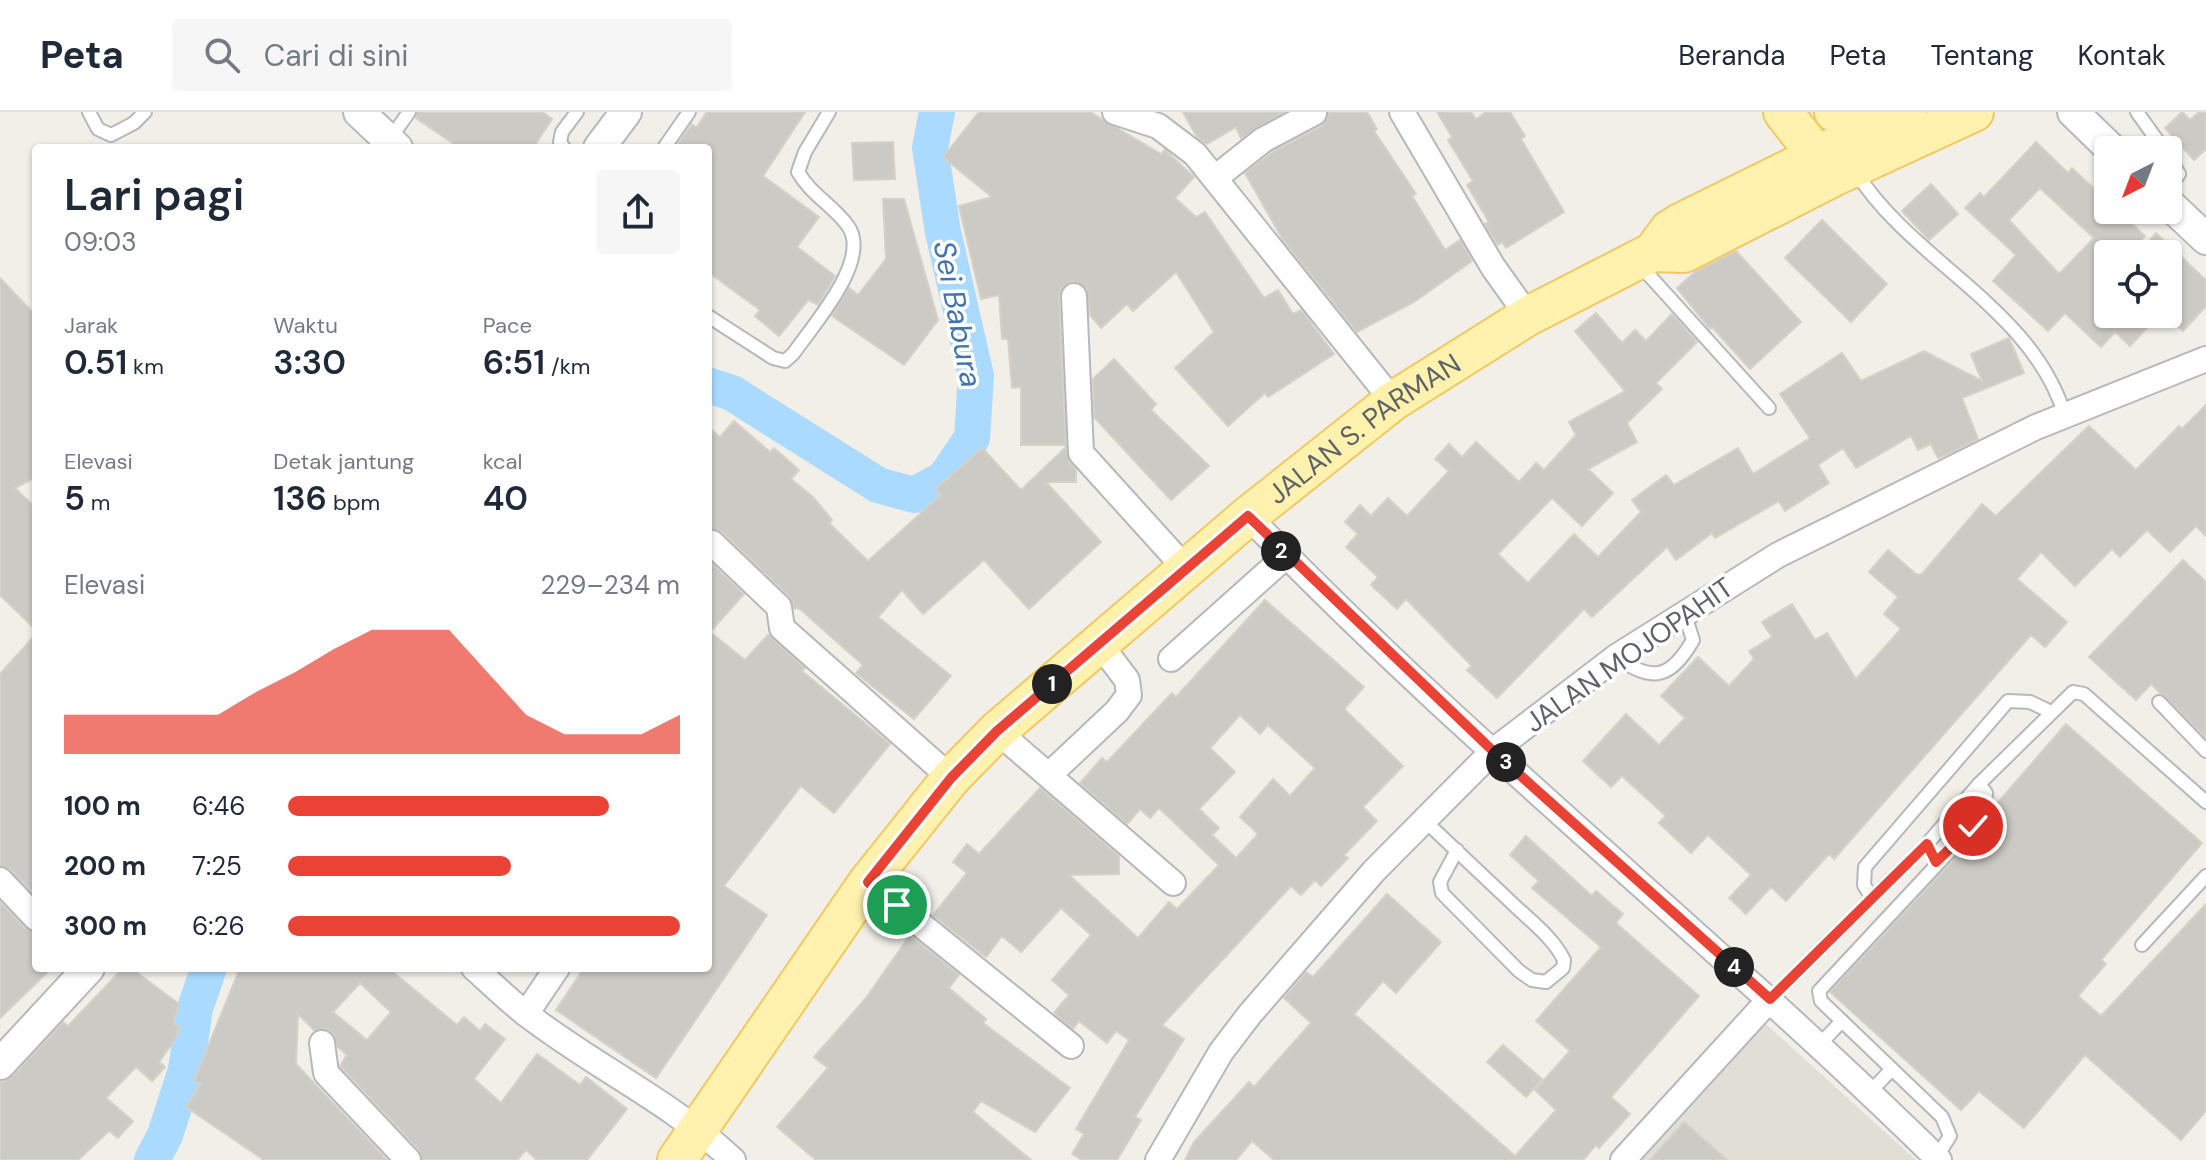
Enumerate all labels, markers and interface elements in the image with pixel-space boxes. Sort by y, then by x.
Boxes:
search box [172,19,732,91]
text: Peta [40,30,124,80]
icon: search [200,33,244,77]
text: Cari di sini [264,36,409,75]
text: Beranda [1678,37,1785,74]
text: Peta [1829,37,1886,74]
text: Tentang [1930,37,2034,74]
text: Kontak [2078,37,2166,74]
north arrow [2094,136,2182,224]
map controls [2094,136,2182,328]
text: Lari pagi [64,166,244,224]
button: share [596,170,680,254]
text: 09:03 [64,225,137,259]
water label: Sei Babura [925,237,991,391]
button: locate [2094,240,2182,328]
text: Jarak [64,311,118,340]
text: Waktu [273,311,338,340]
text: Pace [483,311,532,340]
text: 0.51 [64,340,127,385]
text: 3:30 [273,340,346,385]
text: 6:51 [483,340,545,385]
street label: JALAN S. PARMAN [1260,345,1467,512]
text: km [127,352,164,381]
text: /km [545,352,590,381]
text: Elevasi [64,447,133,476]
text: Detak jantung [273,447,414,476]
text: kcal [483,447,522,476]
text: 5 [64,476,85,521]
text: 136 [273,476,327,521]
text: 40 [483,476,528,521]
text: m [85,488,110,517]
text: bpm [327,488,380,517]
pin: 2 [1261,531,1301,571]
text: 2 [1275,536,1287,565]
text: Elevasi [64,568,145,602]
text: 229–234 m [540,568,680,602]
street label: JALAN MOJOPAHIT [1517,569,1741,741]
pin: 1 [1032,664,1072,704]
text: 1 [1048,669,1056,698]
pin: 3 [1486,742,1526,782]
text: 3 [1499,747,1513,776]
text: 100 m [64,789,141,823]
text: 6:46 [192,789,246,823]
pin [1939,792,2007,860]
icon: check [1951,804,1995,848]
text: 200 m [64,849,146,883]
text: 7:25 [192,849,242,883]
pin [863,871,931,939]
icon: arrive [875,883,919,927]
text: 300 m [64,909,147,943]
text: 6:26 [192,909,245,943]
pin: 4 [1714,947,1754,987]
text: 4 [1727,952,1741,981]

